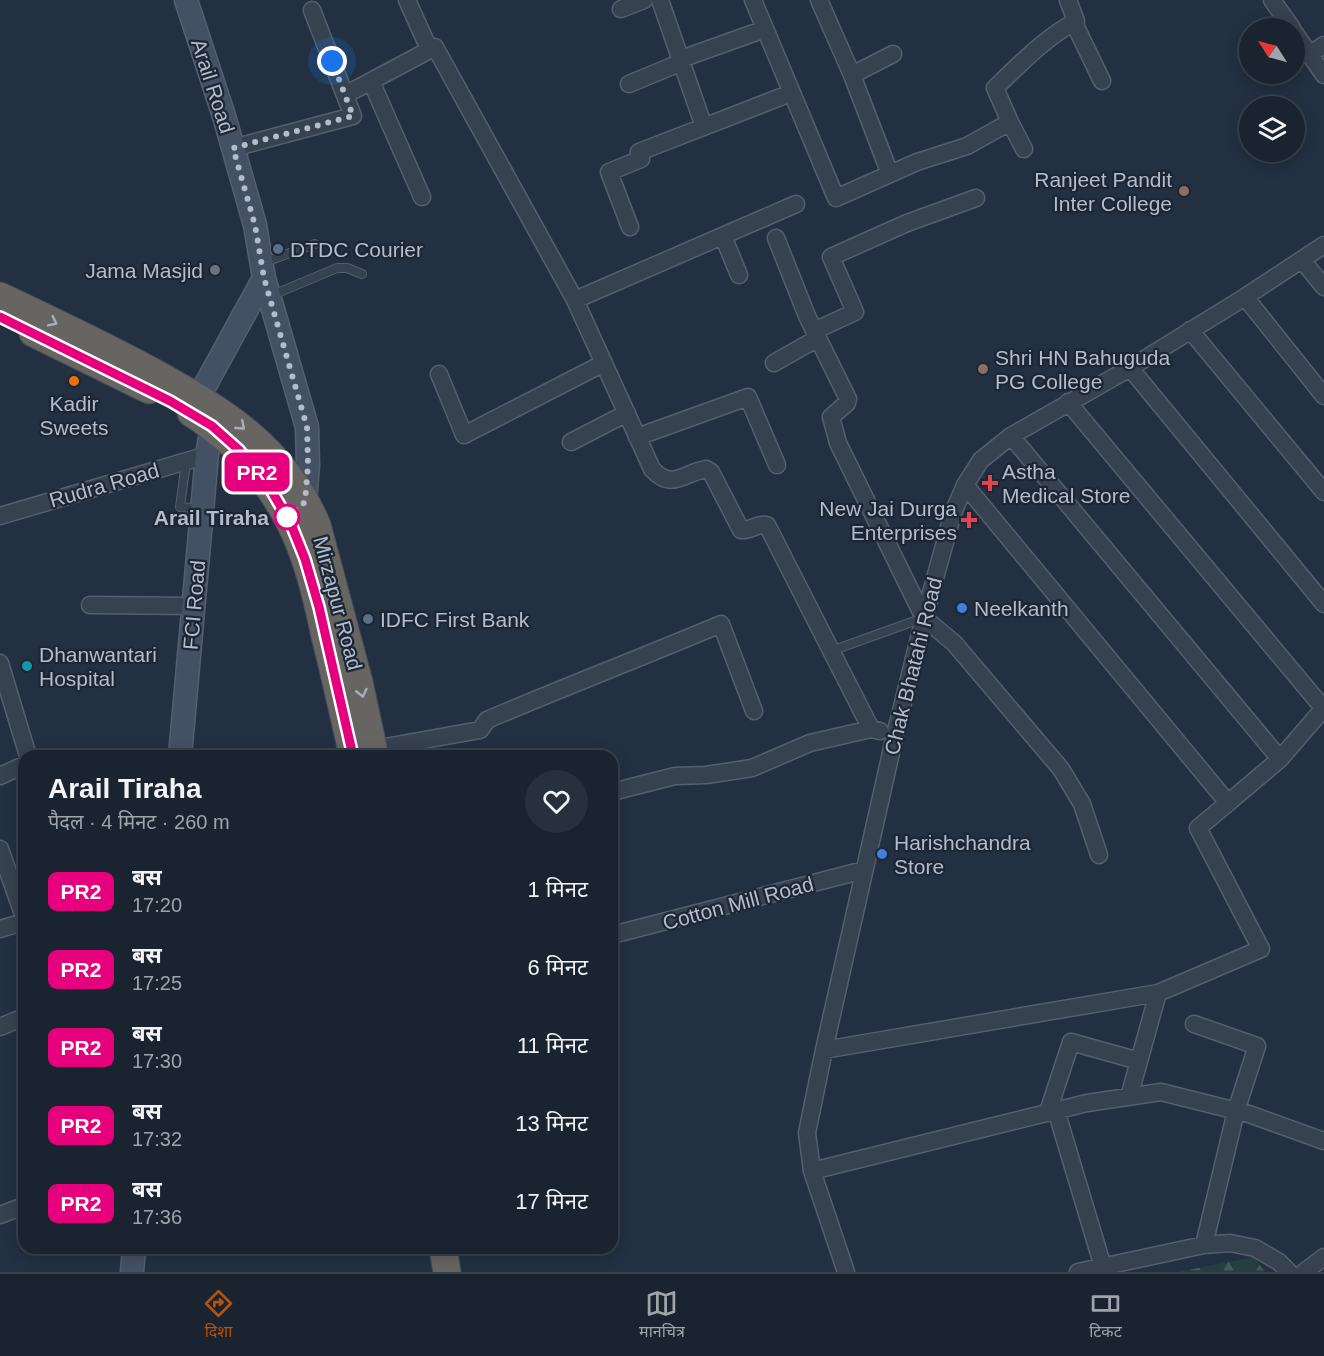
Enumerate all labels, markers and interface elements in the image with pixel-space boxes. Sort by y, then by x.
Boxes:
north arrow [1239,18,1305,84]
map controls [1239,18,1305,162]
street label: Arail Road [187,36,239,136]
your location [317,46,347,76]
button: layers [1239,96,1305,162]
place label: Ranjeet Pandit Inter College [1034,168,1172,215]
marker: Ranjeet Pandit Inter College [1177,184,1191,198]
place label: DTDC Courier [290,238,423,261]
marker: DTDC Courier [271,242,285,256]
place label: Jama Masjid [85,259,203,282]
marker: Jama Masjid [208,263,222,277]
one-way arrow [46,314,57,326]
place label: Shri HN Bahuguda PG College [995,346,1170,393]
marker: Shri HN Bahuguda PG College [976,362,990,376]
marker: Kadir Sweets [67,374,81,388]
place label: Kadir Sweets [40,392,108,439]
one-way arrow [234,419,245,430]
line badge: PR2 [222,452,292,492]
street label: Rudra Road [46,458,162,512]
place label: Astha Medical Store [1002,460,1130,507]
text: PR2 [237,461,277,484]
marker: Astha Medical Store [983,476,997,490]
place label: New Jai Durga Enterprises [819,497,957,544]
marker: Arail Tiraha [274,504,300,530]
place label: Arail Tiraha [154,506,269,529]
marker: New Jai Durga Enterprises [962,513,976,527]
street label: Mirzapur Road [309,534,367,672]
street label: FCI Road [179,559,209,651]
street label: Chak Bhatahi Road [880,575,946,757]
place label: Neelkanth [974,597,1069,620]
marker: Neelkanth [955,601,969,615]
place label: IDFC First Bank [380,608,530,631]
marker: IDFC First Bank [361,612,375,626]
place label: Dhanwantari Hospital [39,643,157,690]
marker: Dhanwantari Hospital [20,659,34,673]
one-way arrow [354,688,367,698]
button: heart [525,770,588,833]
text: Arail Tiraha [48,773,202,804]
text: पैदल · 4 मिनट · 260 m [48,811,230,833]
place label: Harishchandra Store [894,831,1031,878]
marker: Harishchandra Store [875,847,889,861]
text: बस [132,865,162,890]
street label: Cotton Mill Road [660,872,816,934]
text: 1 मिनट [528,877,588,902]
text: PR2 [61,880,101,903]
text: 17:20 [132,894,182,916]
text: बस [132,943,162,968]
text: 6 मिनट [528,955,588,980]
text: PR2 [61,958,101,981]
text: 17:25 [132,972,182,994]
text: बस [132,1021,162,1046]
text: 11 मिनट [517,1033,588,1058]
text: PR2 [61,1036,101,1059]
text: 17:30 [132,1050,182,1072]
text: बस [132,1099,162,1124]
text: 13 मिनट [515,1111,588,1136]
text: PR2 [61,1114,101,1137]
text: 17:32 [132,1128,182,1150]
text: बस [132,1177,162,1202]
text: 17 मिनट [515,1189,588,1214]
text: PR2 [61,1192,101,1215]
text: 17:36 [132,1206,182,1228]
tab: दिशा [202,1287,235,1344]
tab: मानचित्र [639,1287,685,1344]
tab: टिकट [1089,1287,1122,1344]

